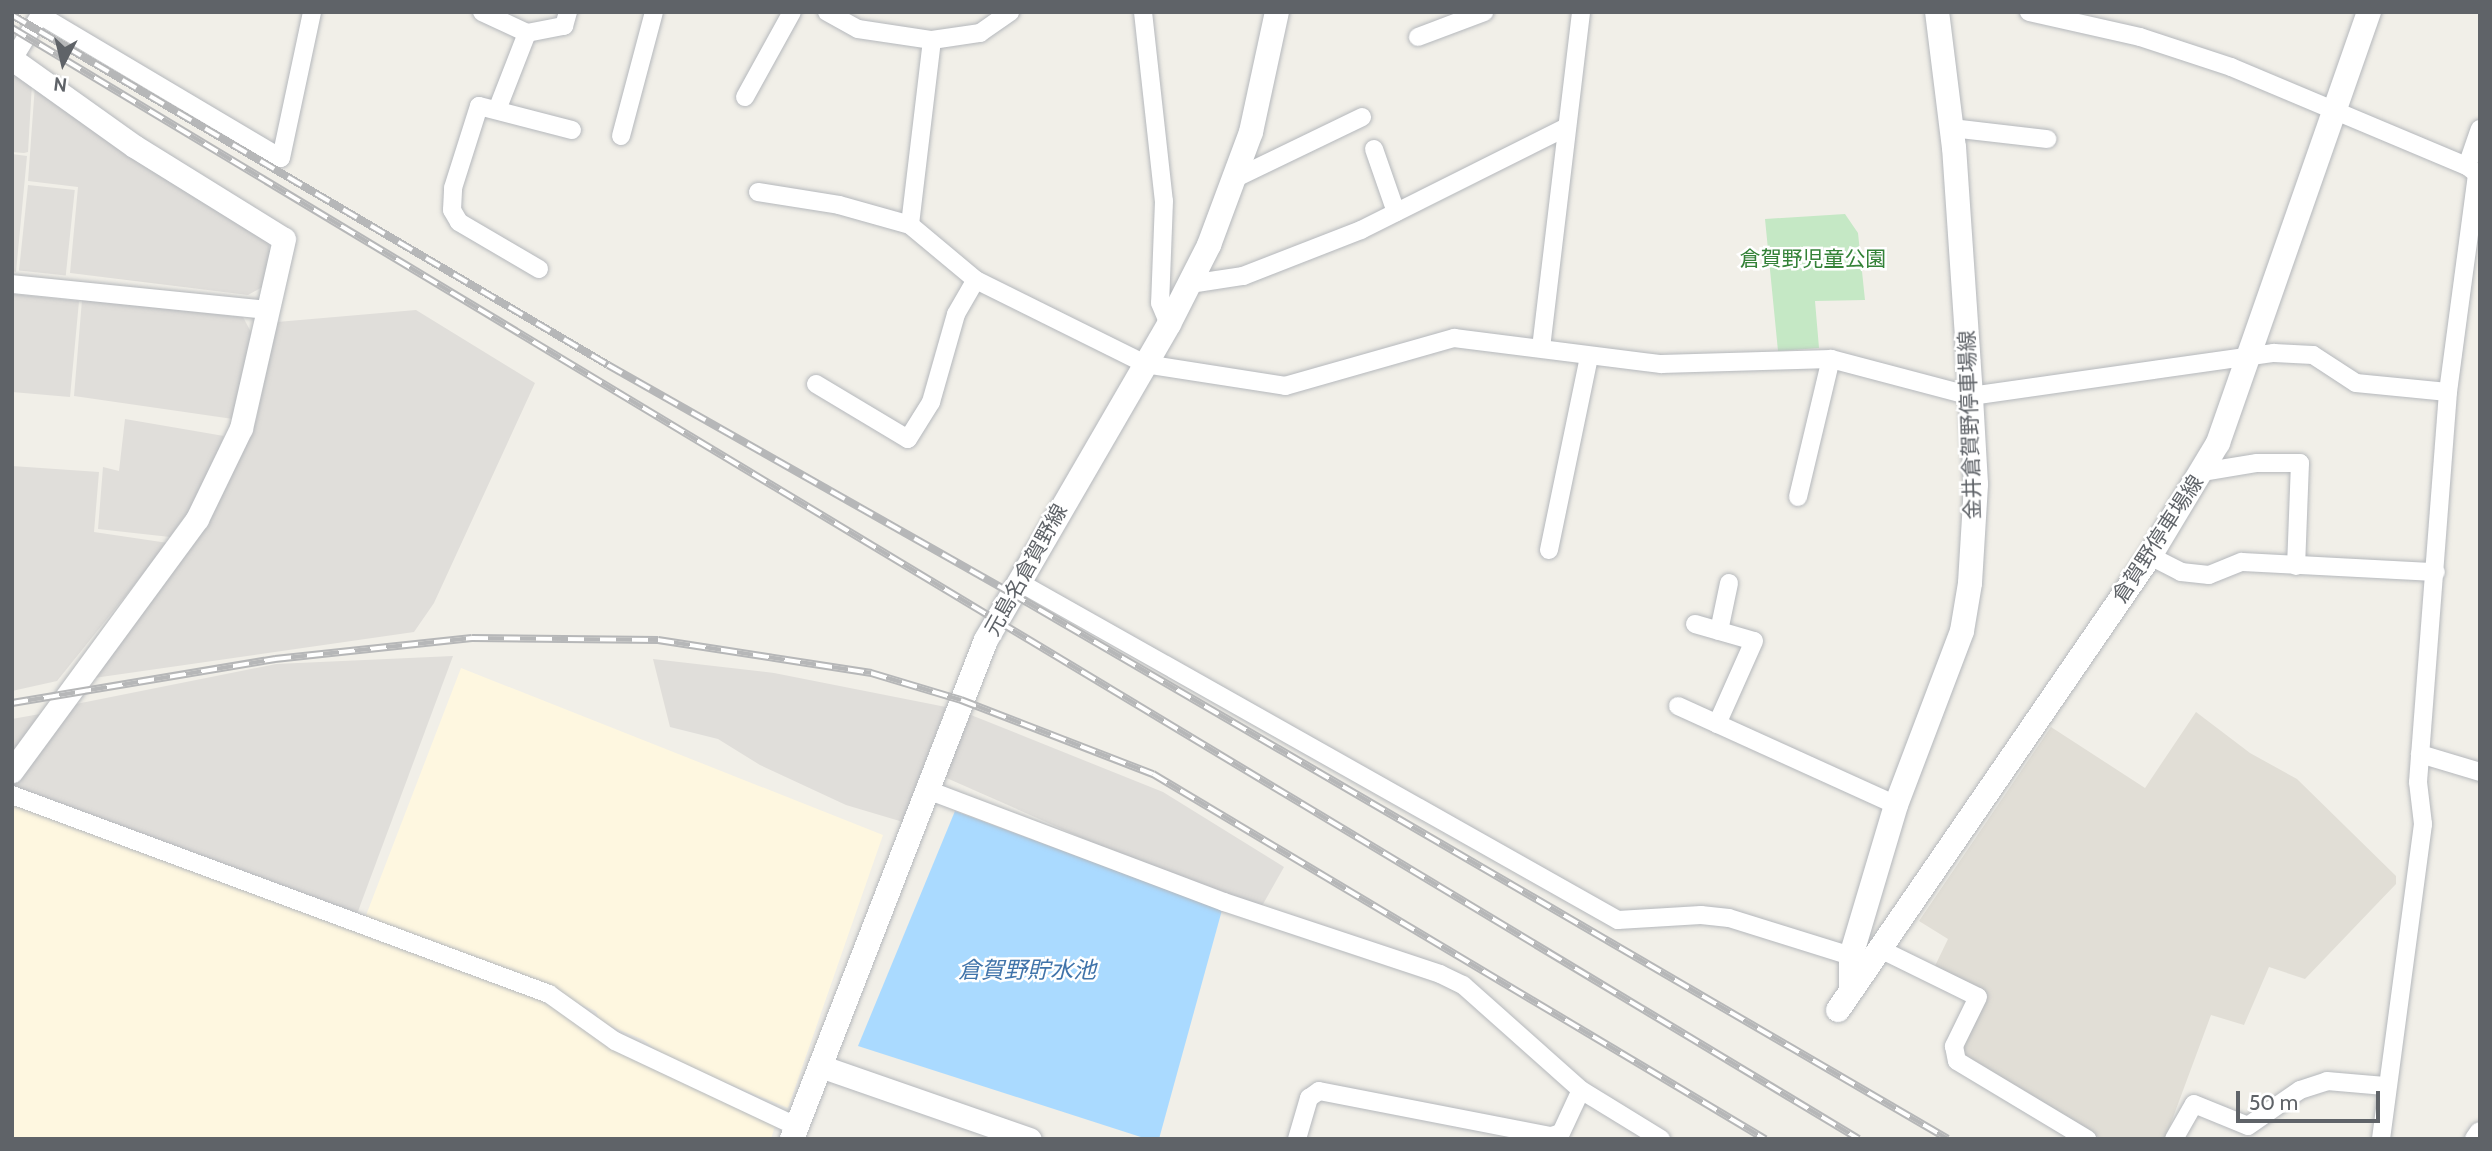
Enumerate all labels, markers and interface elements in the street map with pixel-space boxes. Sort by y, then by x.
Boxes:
north arrow [28,28,98,98]
text: N [52,72,68,97]
park label: 倉賀野児童公園 [1740,246,1886,272]
street label: 金井倉賀野停車場線 [1954,330,1986,520]
street label: 倉賀野停車場線 [2107,470,2209,608]
street label: 元島名倉賀野線 [979,500,1073,640]
water label: 倉賀野貯水池 [958,956,1096,984]
scale bar [2240,1078,2384,1122]
text: 50 m [2249,1090,2298,1115]

